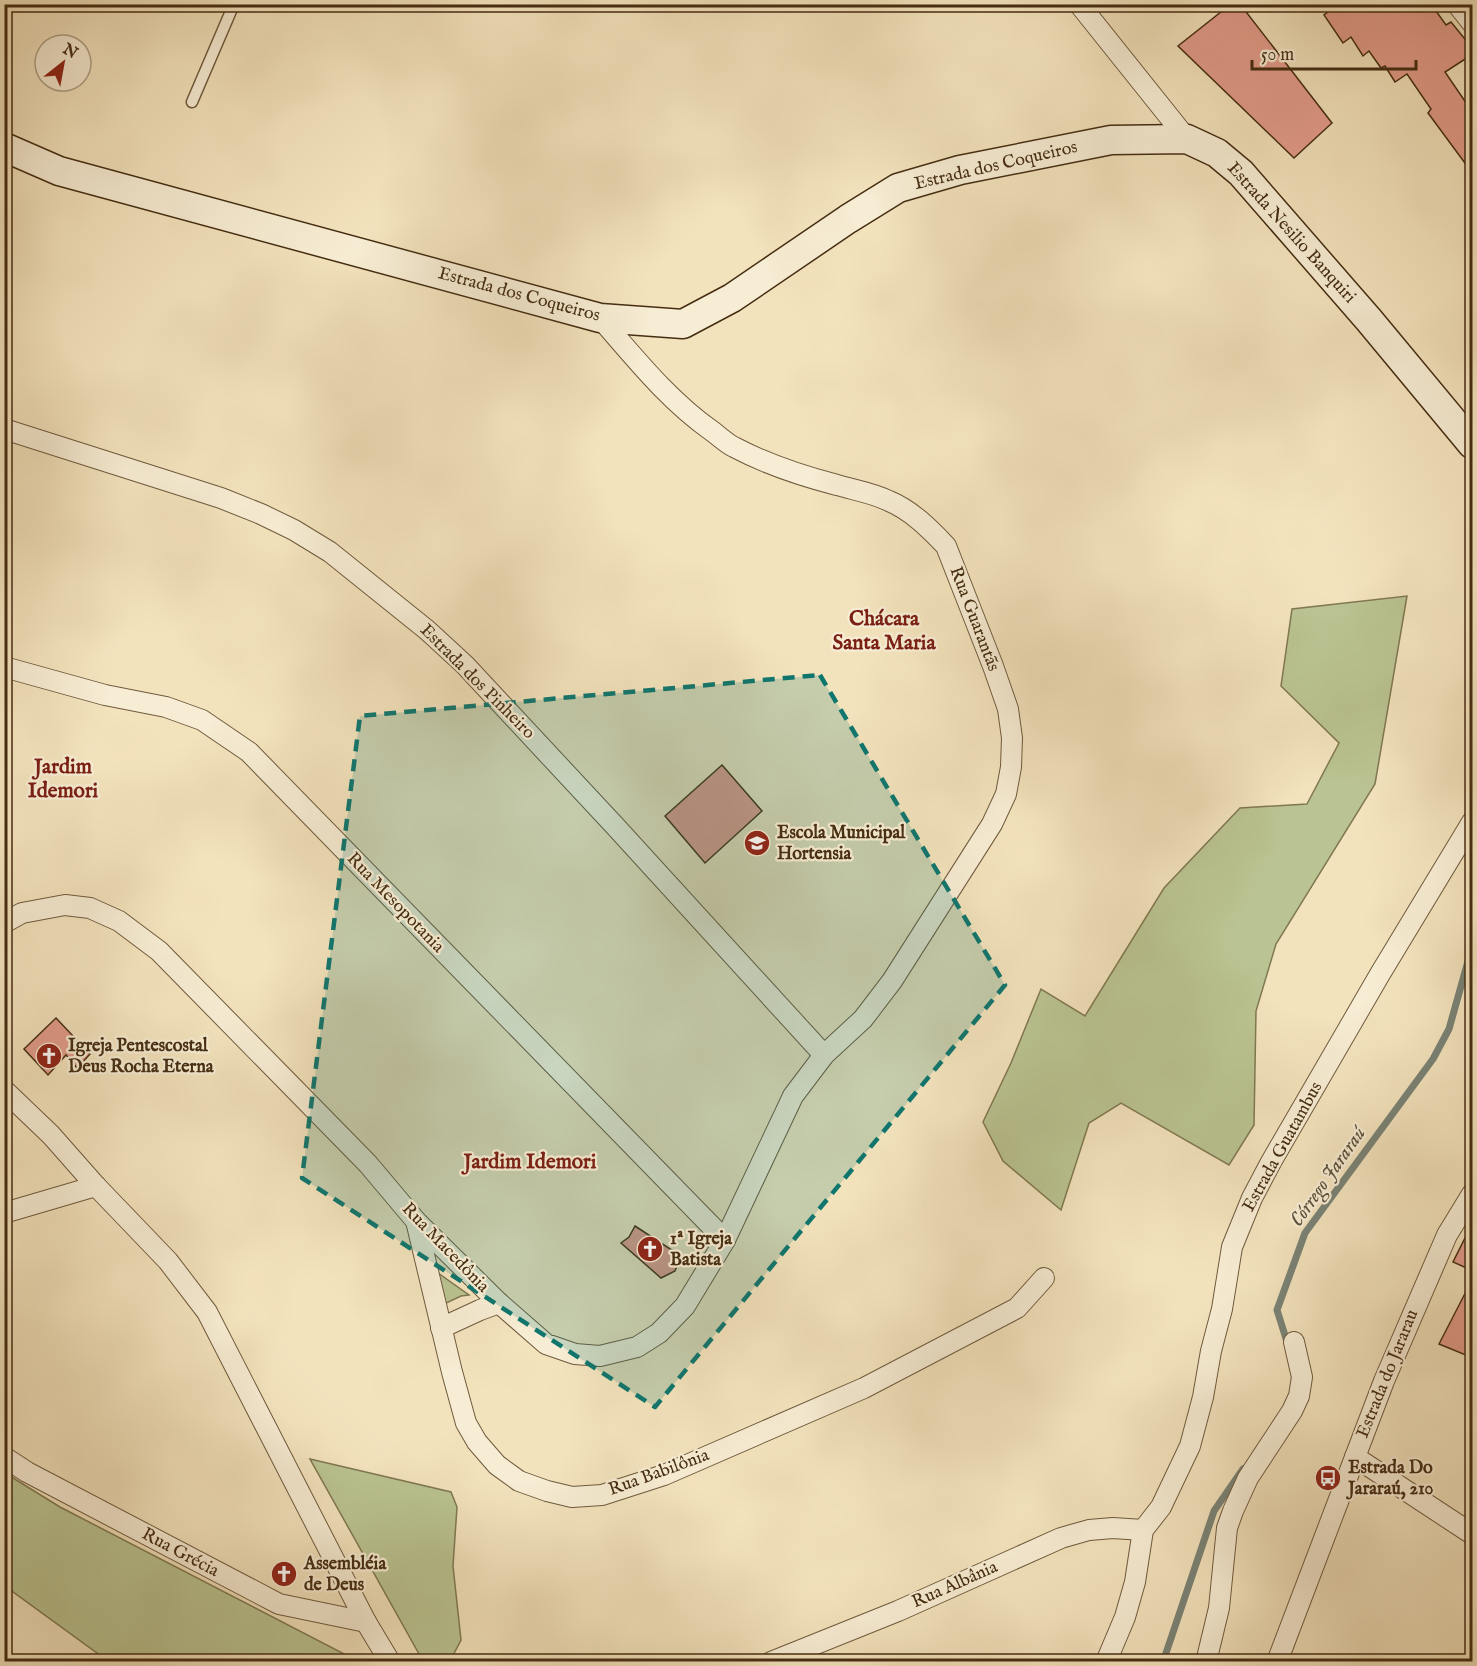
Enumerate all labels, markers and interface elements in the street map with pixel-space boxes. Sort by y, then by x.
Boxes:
north arrow [33,33,93,93]
scale bar [1252,33,1416,71]
text: N [58,39,81,64]
text: 50 m [1261,44,1294,67]
street label: Estrada dos Coqueiros [912,136,1080,196]
street label: Estrada Nesilio Banquiri [1221,158,1361,309]
street label: Estrada dos Coqueiros [435,262,603,328]
street label: Rua Guarantãs [944,563,1004,675]
district label: Chácara Santa Maria [832,606,936,657]
street label: Estrada dos Pinheiro [414,619,540,745]
district label: Jardim Idemori [28,754,99,805]
place label: Escola Municipal Hortensia [777,822,906,866]
school or university icon: Escola Municipal Hortensia [742,828,772,858]
street label: Rua Mesopotania [341,848,449,958]
place label: Igreja Pentescostal Deus Rocha Eterna [68,1035,215,1079]
church icon: Igreja Pentescostal Deus Rocha Eterna [34,1041,64,1071]
street label: Estrada Guatambus [1238,1078,1328,1216]
water label: Córrego Jararaú [1284,1121,1373,1232]
district label: Jardim Idemori [461,1149,597,1176]
street label: Rua Macedônia [396,1198,494,1298]
place label: 1ª Igreja Batista [670,1228,733,1272]
church icon: 1ª Igreja Batista [635,1234,665,1264]
street label: Estrada do Jararau [1352,1306,1424,1442]
street label: Rua Babilônia [606,1444,713,1502]
place label: Estrada Do Jararaú, 210 [1346,1457,1434,1501]
bus stop icon: Estrada Do Jararaú, 210 [1313,1463,1343,1493]
street label: Rua Grécia [137,1523,223,1583]
place label: Assembléia de Deus [303,1553,387,1597]
street label: Rua Albânia [909,1556,1002,1614]
church icon: Assembléia de Deus [269,1559,299,1589]

